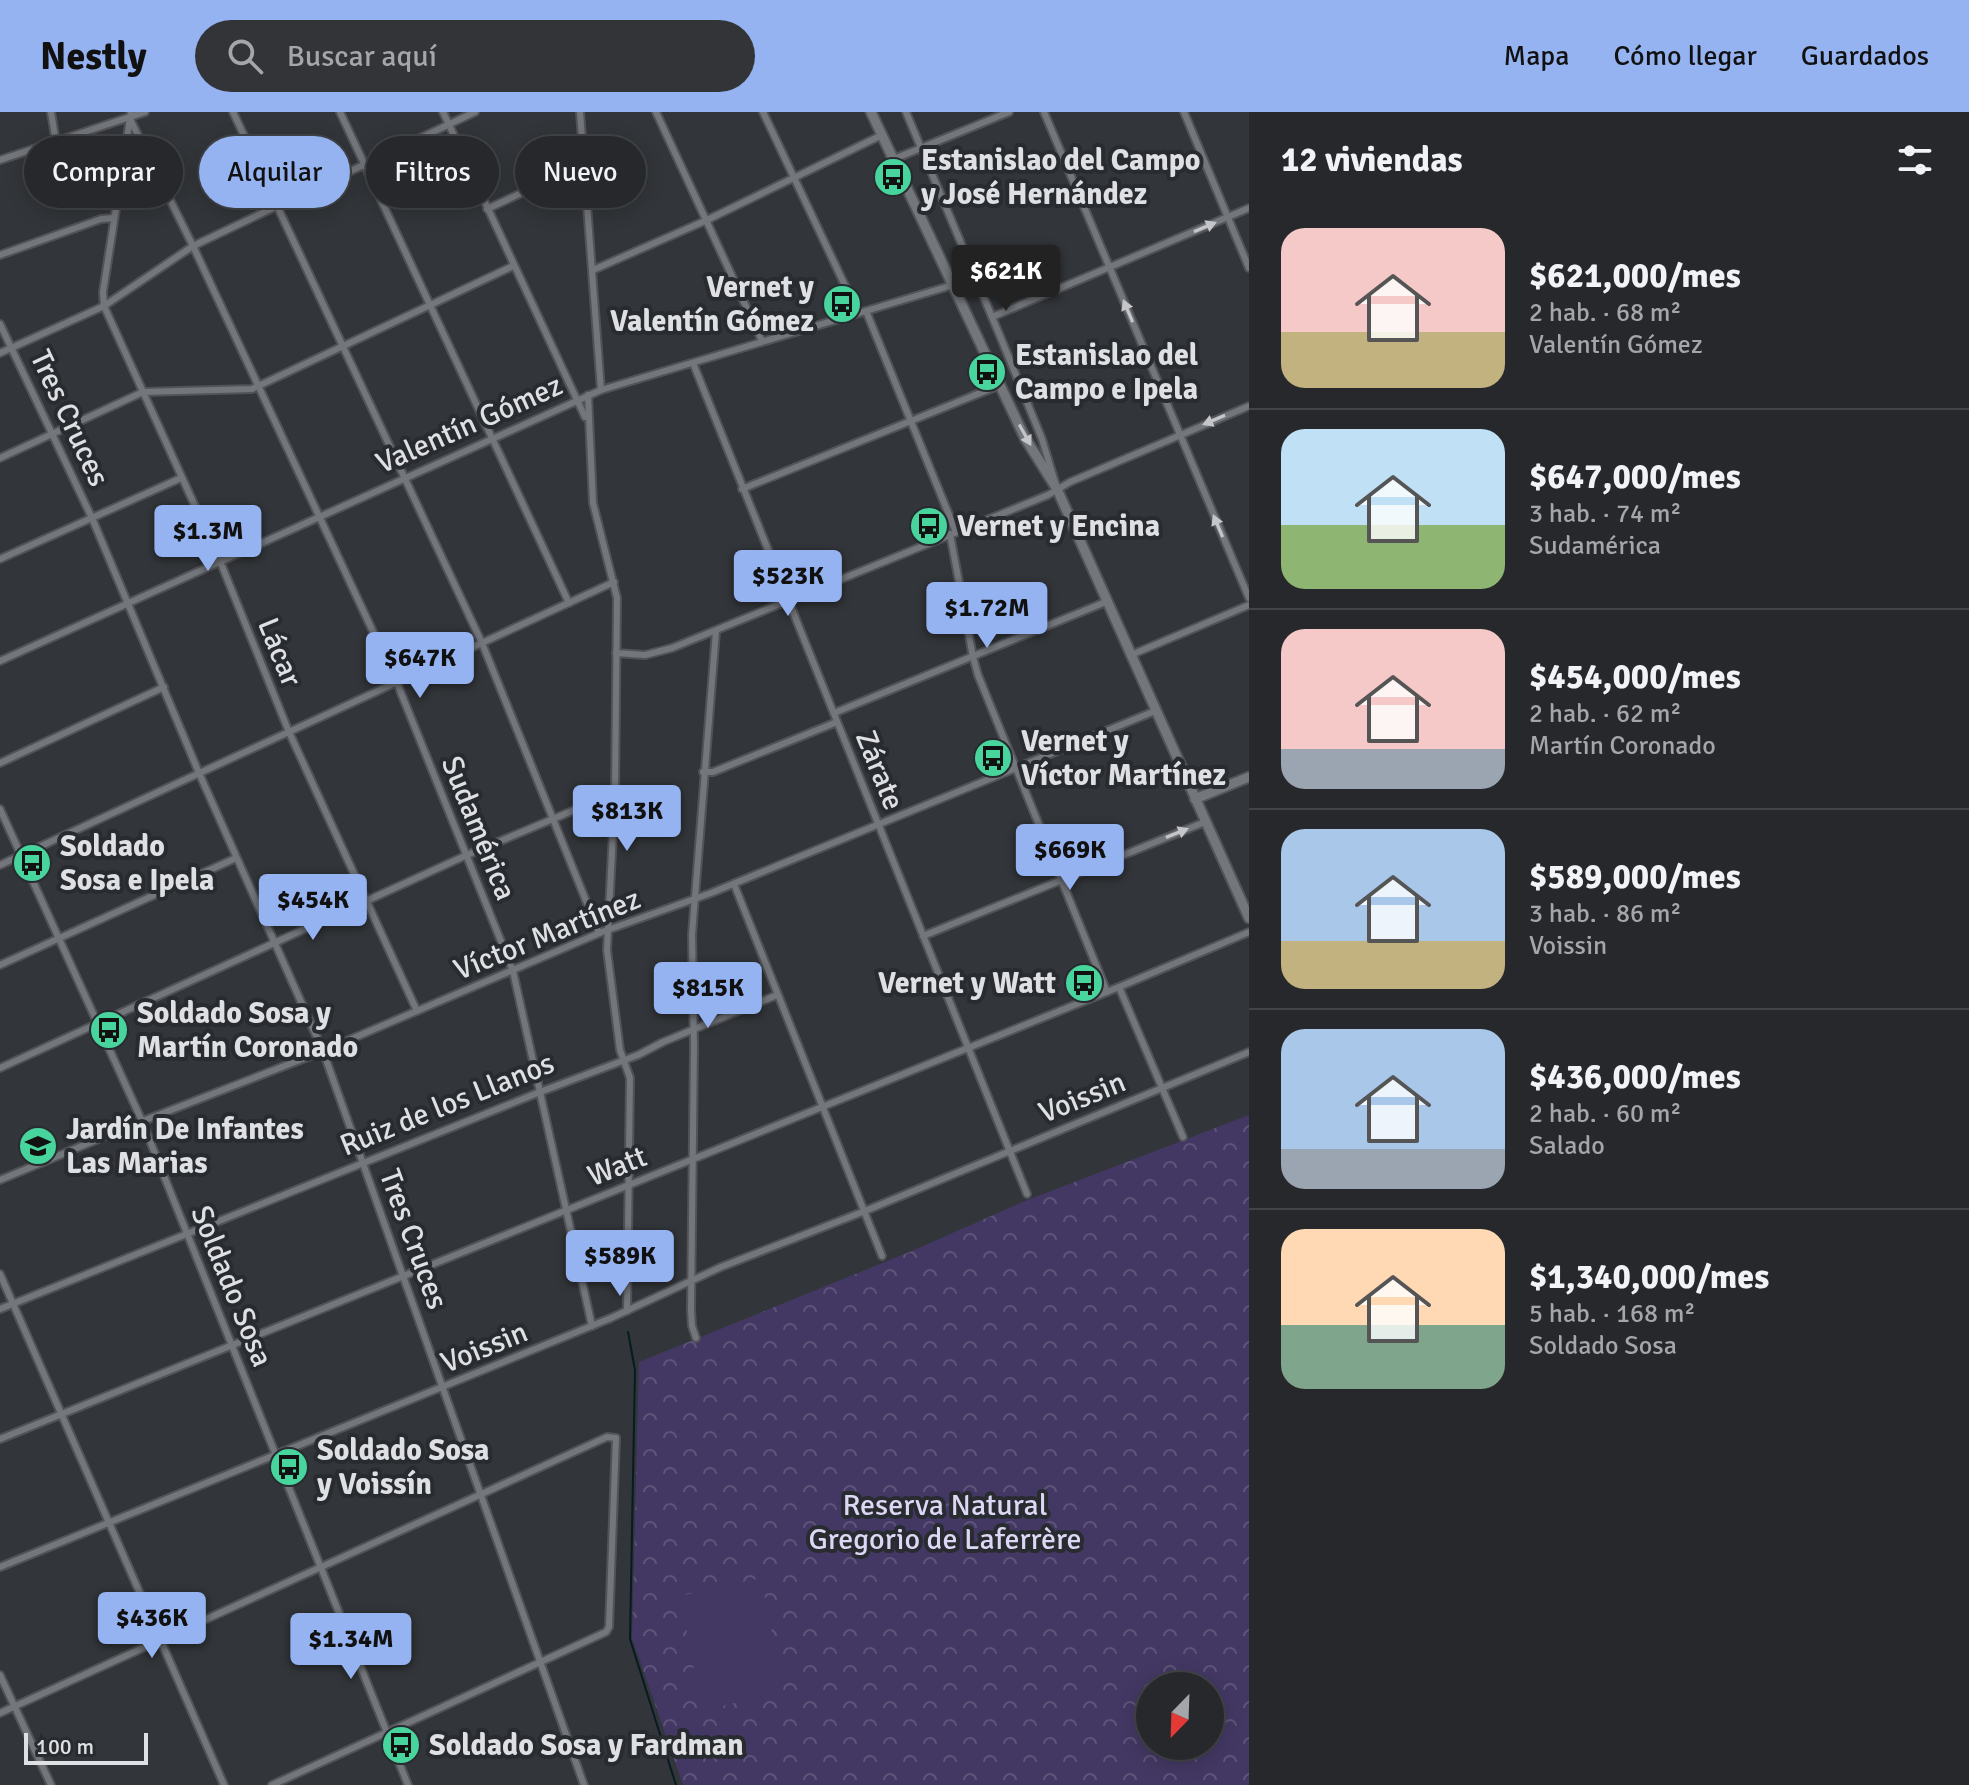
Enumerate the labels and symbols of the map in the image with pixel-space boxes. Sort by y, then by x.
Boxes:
place label: Estanislao del Campo y José Hernández [920,142,1200,213]
bus stop icon: Estanislao del Campo y José Hernández [872,156,914,198]
one-way arrow [1193,220,1217,233]
pin: $621K [950,245,1062,313]
place label: Vernet y Valentín Gómez [610,269,814,340]
bus stop icon: Vernet y Valentín Gómez [821,283,863,325]
one-way arrow [1121,299,1134,323]
place label: Estanislao del Campo e Ipela [1015,337,1198,408]
street label: Tres Cruces [22,344,117,492]
bus stop icon: Estanislao del Campo e Ipela [966,351,1008,393]
street label: Valentín Gómez [370,367,568,482]
one-way arrow [1202,414,1226,427]
one-way arrow [1018,424,1032,447]
pin: $1.3M [152,505,264,573]
bus stop icon: Vernet y Encina [908,505,950,547]
place label: Vernet y Encina [957,508,1160,545]
one-way arrow [1212,514,1225,538]
pin: $523K [732,550,844,618]
pin: $1.72M [922,582,1052,650]
street label: Lácar [249,612,310,692]
pin: $647K [364,632,476,700]
place label: Vernet y Víctor Martínez [1021,723,1226,794]
street label: Zárate [847,725,912,815]
bus stop icon: Vernet y Víctor Martínez [972,737,1014,779]
street label: Sudamérica [433,751,524,906]
pin: $813K [571,785,683,853]
pin: $669K [1014,824,1126,892]
one-way arrow [1165,826,1189,839]
place label: Soldado Sosa e Ipela [60,828,215,899]
bus stop icon: Soldado Sosa e Ipela [11,842,53,884]
pin: $454K [257,874,369,942]
street label: Víctor Martínez [449,880,646,989]
pin: $815K [652,962,764,1030]
bus stop icon: Vernet y Watt [1063,962,1105,1004]
place label: Vernet y Watt [878,965,1056,1002]
place label: Soldado Sosa y Martín Coronado [137,995,358,1066]
bus stop icon: Soldado Sosa y Martín Coronado [88,1009,130,1051]
street label: Ruiz de los Llanos [335,1045,560,1164]
street label: Voissin [1033,1063,1131,1132]
place label: Jardín De Infantes Las Marias [66,1111,304,1182]
school or university icon: Jardín De Infantes Las Marias [17,1125,59,1167]
street label: Watt [582,1138,652,1195]
street label: Tres Cruces [371,1164,456,1314]
street label: Soldado Sosa [182,1200,281,1372]
pin: $589K [564,1230,676,1298]
street label: Voissin [435,1313,533,1382]
place label: Soldado Sosa y Voissín [316,1432,489,1503]
bus stop icon: Soldado Sosa y Voissín [268,1446,310,1488]
park label: Reserva Natural Gregorio de Laferrère [809,1487,1081,1558]
pin: $436K [96,1592,208,1660]
pin: $1.34M [286,1613,416,1681]
north arrow [1136,1672,1224,1760]
bus stop icon: Soldado Sosa y Fardman [380,1724,422,1766]
place label: Soldado Sosa y Fardman [429,1727,744,1764]
scale bar [24,1729,148,1765]

